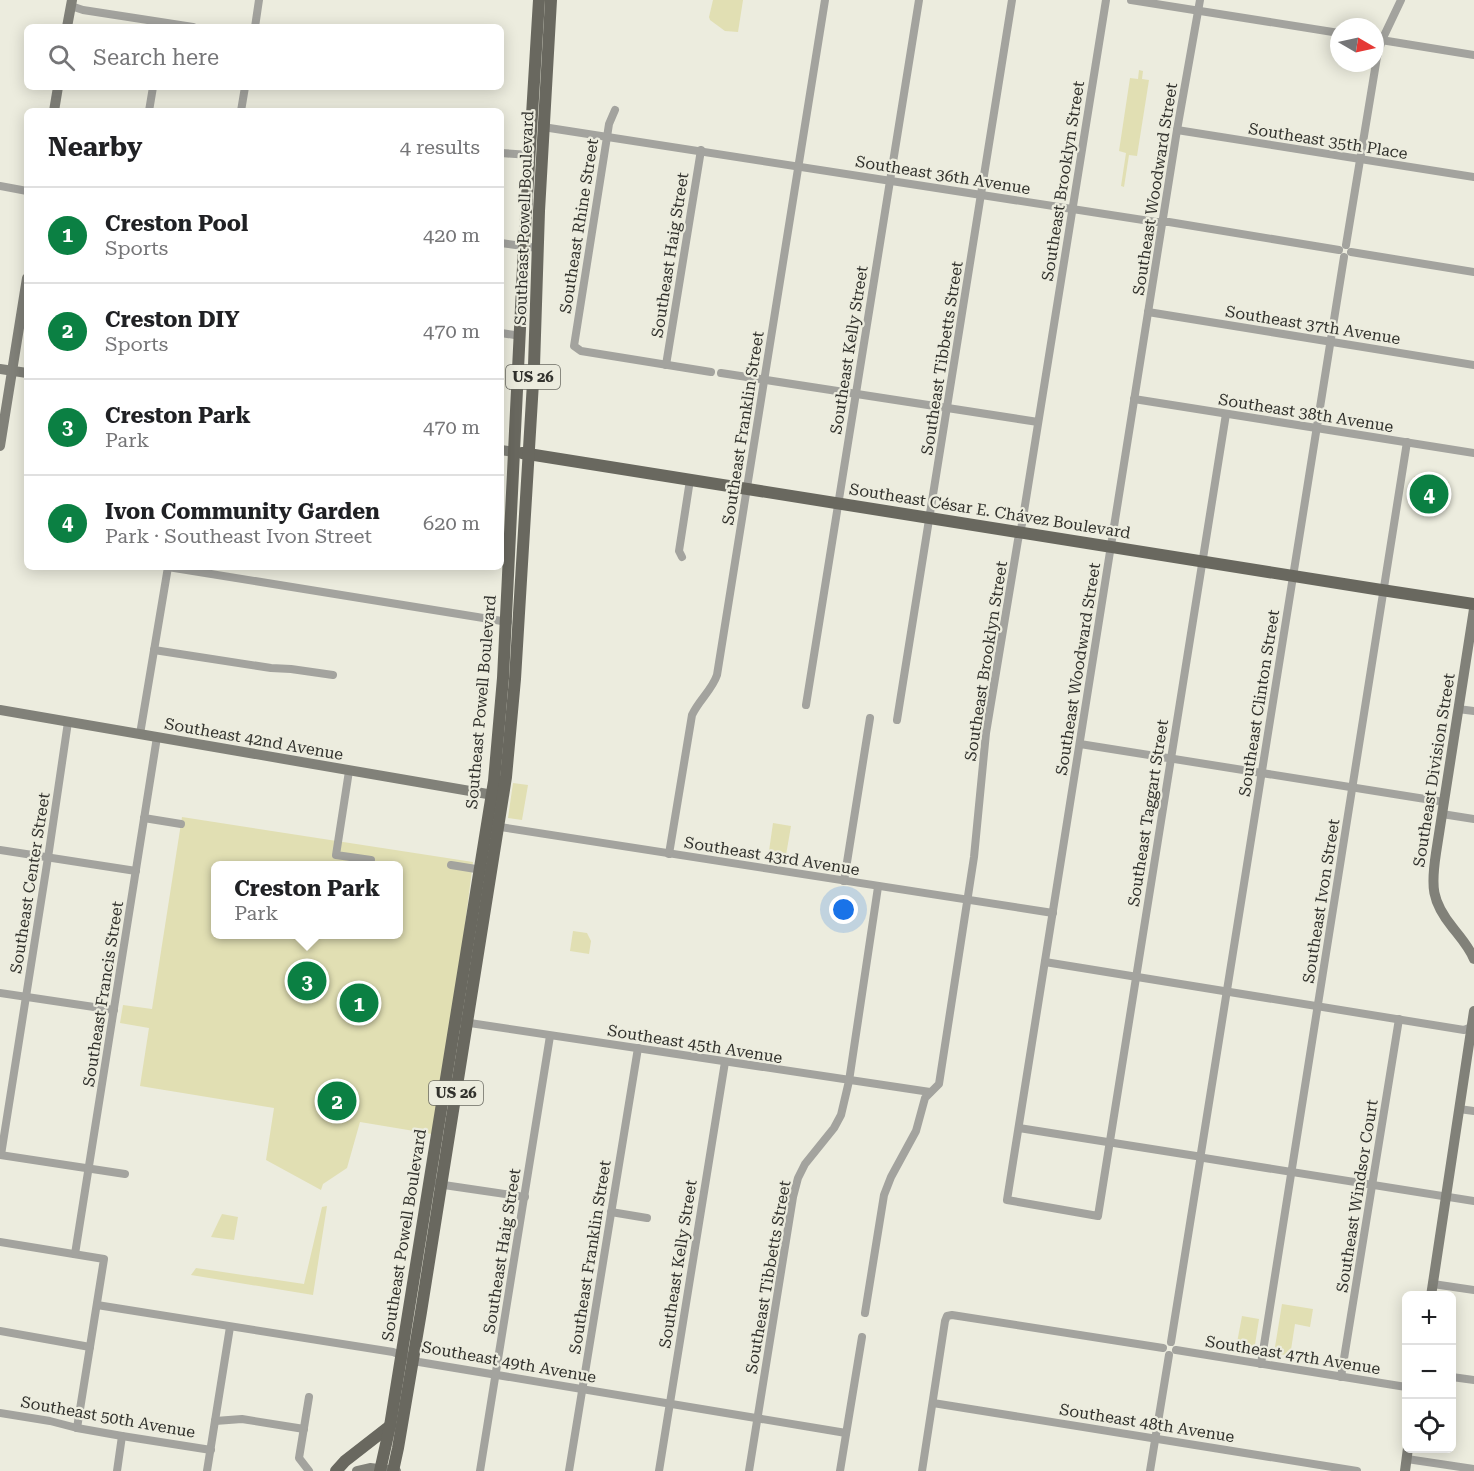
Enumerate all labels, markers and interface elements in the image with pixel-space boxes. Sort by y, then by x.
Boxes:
north arrow [1330,18,1384,72]
search box [24,24,504,90]
icon: search [45,41,78,74]
text: Search here [93,45,219,70]
street label: Southeast Brooklyn Street [1038,79,1088,282]
street label: Southeast Woodward Street [1129,81,1181,297]
street label: Southeast Powell Boulevard [511,110,537,326]
street label: Southeast 35th Place [1247,119,1409,163]
text: Nearby [48,132,142,162]
text: 4 results [400,135,480,159]
street label: Southeast Rhine Street [556,137,602,315]
street label: Southeast 36th Avenue [854,152,1032,198]
street label: Southeast Haig Street [648,171,692,339]
text: Creston Pool [105,211,248,236]
text: 1 [62,223,73,247]
text: 420 m [423,223,480,247]
text: Sports [105,236,168,260]
street label: Southeast Tibbetts Street [917,260,967,456]
street label: Southeast Kelly Street [826,264,872,436]
street label: Southeast 37th Avenue [1224,302,1402,348]
text: Creston DIY [105,307,240,332]
text: 2 [62,319,73,343]
text: 470 m [423,319,480,343]
street label: Southeast Franklin Street [718,330,768,526]
text: Sports [105,332,168,356]
road number: US 26 [506,365,560,389]
street label: Southeast 38th Avenue [1217,390,1395,436]
text: Creston Park [105,403,251,428]
text: 3 [62,415,73,439]
text: 470 m [423,415,480,439]
text: Park [105,428,149,452]
pin: 4 [1410,472,1448,516]
street label: Southeast César E. Chávez Boulevard [848,479,1132,543]
text: Ivon Community Garden [105,499,380,524]
text: 4 [62,511,73,535]
text: 620 m [423,511,480,535]
text: Park · Southeast Ivon Street [105,524,372,548]
street label: Southeast Brooklyn Street [961,559,1011,762]
street label: Southeast Woodward Street [1052,561,1104,777]
street label: Southeast Powell Boulevard [462,594,500,810]
street label: Southeast Clinton Street [1235,608,1283,798]
street label: Southeast Division Street [1409,672,1459,868]
street label: Southeast 42nd Avenue [163,714,345,764]
street label: Southeast Taggart Street [1124,718,1172,908]
street label: Southeast Center Street [6,791,54,975]
street label: Southeast Ivon Street [1299,817,1343,985]
street label: Southeast 43rd Avenue [683,833,861,879]
popup [211,861,403,939]
text: Creston Park [234,876,380,901]
your location [829,895,858,924]
street label: Southeast Francis Street [79,900,127,1088]
text: Park [234,901,278,925]
pin: 3 [288,958,326,1004]
pin: 1 [340,980,378,1026]
street label: Southeast 45th Avenue [606,1021,784,1067]
pin: 2 [318,1078,356,1124]
road number: US 26 [429,1081,483,1105]
street label: Southeast Windsor Court [1332,1098,1382,1294]
street label: Southeast Powell Boulevard [378,1127,430,1343]
street label: Southeast Franklin Street [565,1159,615,1355]
street label: Southeast Haig Street [480,1167,524,1335]
street label: Southeast Kelly Street [655,1178,701,1350]
street label: Southeast Tibbetts Street [742,1179,794,1375]
map controls [1402,1291,1456,1453]
button: + [1402,1291,1456,1345]
street label: Southeast 47th Avenue [1204,1332,1382,1378]
street label: Southeast 49th Avenue [420,1337,598,1387]
button: − [1402,1345,1456,1399]
street label: Southeast 50th Avenue [19,1392,197,1442]
button: locate [1402,1399,1456,1453]
street label: Southeast 48th Avenue [1058,1400,1236,1446]

